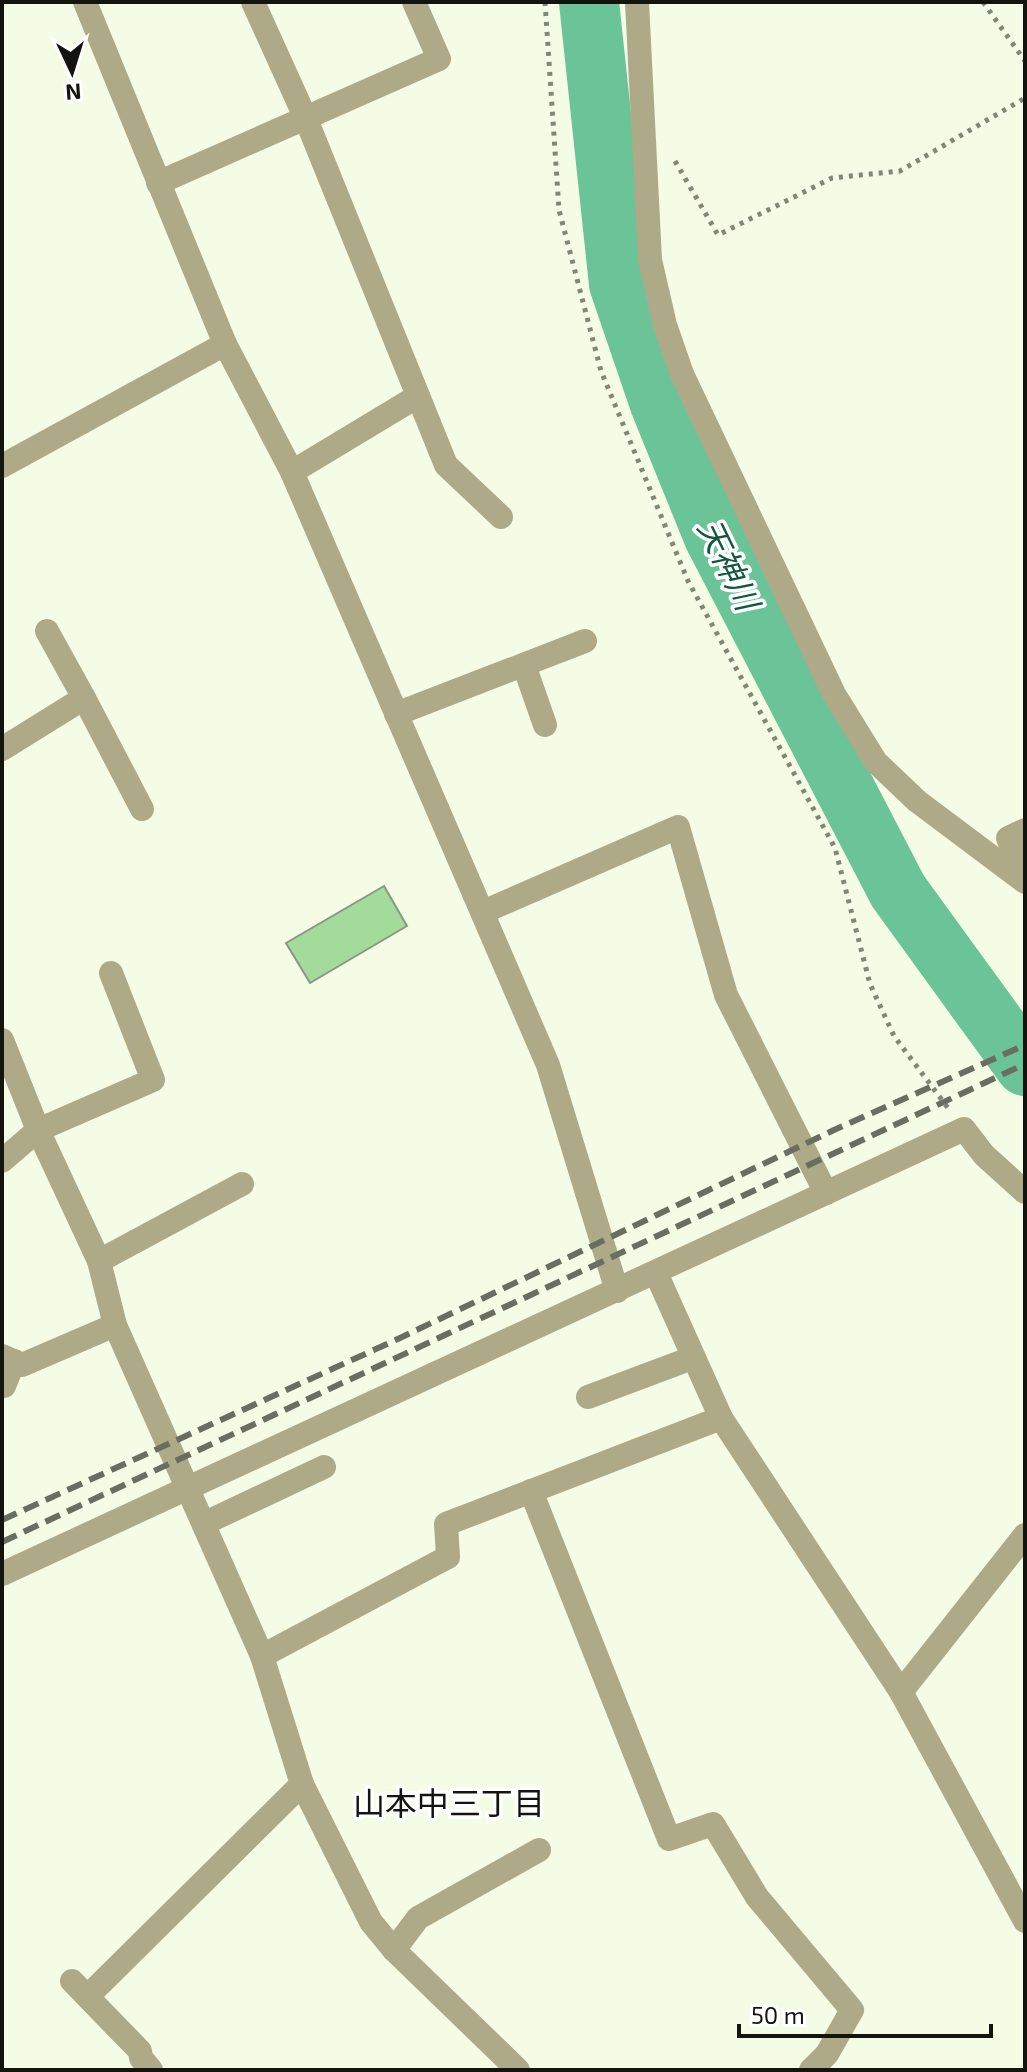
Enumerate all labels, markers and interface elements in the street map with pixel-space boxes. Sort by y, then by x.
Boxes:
north arrow [32,32,112,112]
text: N [65,79,82,106]
water label: 天神川 [692,513,769,618]
district label: 山本中三丁目 [353,1783,545,1821]
scale bar [739,1988,991,2038]
text: 50 m [751,2000,805,2029]

